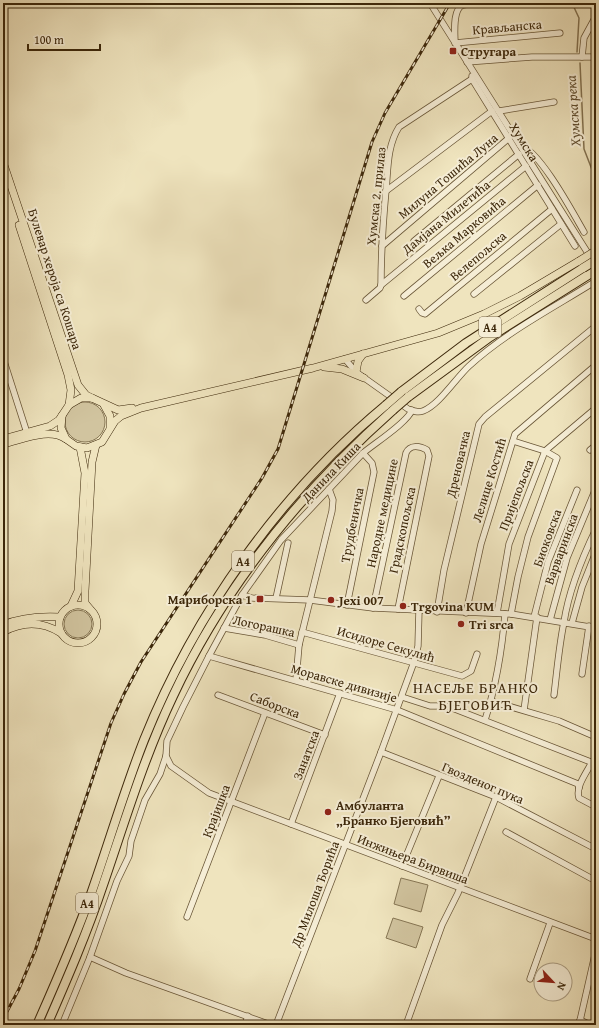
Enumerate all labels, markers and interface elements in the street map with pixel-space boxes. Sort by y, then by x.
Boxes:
street label: Крављанска [472,14,543,39]
scale bar [28,26,100,52]
text: 100 m [34,31,64,48]
place label: Стругара [461,42,516,61]
marker: Стругара [448,46,458,56]
water label: Хумска река [561,74,586,148]
street label: Хумска [505,119,544,166]
street label: Милуна Тошића Луна [394,128,503,223]
street label: Хумска 2. прилаз [361,145,391,246]
street label: Дамјана Милетића [397,175,495,259]
street label: Вељка Марковића [418,191,510,272]
street label: Булевар хероја са Кошара [23,206,87,353]
street label: Велепољска [445,226,511,285]
road number: A4 [479,317,501,337]
street label: Дреновачка [441,428,475,500]
street label: Лелице Костић [467,435,511,525]
street label: Данила Киша [296,437,365,507]
street label: Пријепољска [494,456,539,533]
street label: Народне медицине [361,457,403,569]
street label: Градскопољска [384,484,421,575]
street label: Трудбеничка [335,485,369,564]
street label: Биоковска [528,506,567,570]
street label: Варваринска [539,510,583,587]
road number: A4 [232,551,254,571]
place label: Мариборска 1 [168,590,252,609]
place label: Jexi 007 [337,591,384,610]
marker: Мариборска 1 [255,594,265,604]
marker: Jexi 007 [326,595,336,605]
place label: Trgovina KUM [411,597,494,616]
marker: Trgovina KUM [398,601,408,611]
street label: Логорашка [231,610,298,642]
place label: Tri srca [469,615,514,634]
marker: Tri srca [456,619,466,629]
street label: Исидоре Секулић [335,621,438,667]
street label: Моравске дивизије [289,659,399,707]
district label: НАСЕЉЕ БРАНКО БЈЕГОВИЋ [413,677,539,715]
street label: Саборска [247,687,304,724]
street label: Занатска [288,727,324,783]
street label: Гвозденог пука [439,757,528,809]
street label: Крајишка [197,781,235,840]
place label: Амбуланта „Бранко Бјеговић” [336,796,451,830]
marker: Амбуланта „Бранко Бјеговић” [323,807,333,817]
street label: Инжињера Бирвиша [355,829,472,889]
street label: Др Милоша Ђорића [286,837,344,951]
road number: A4 [76,893,98,913]
north arrow [533,962,573,1002]
text: N [553,980,571,994]

